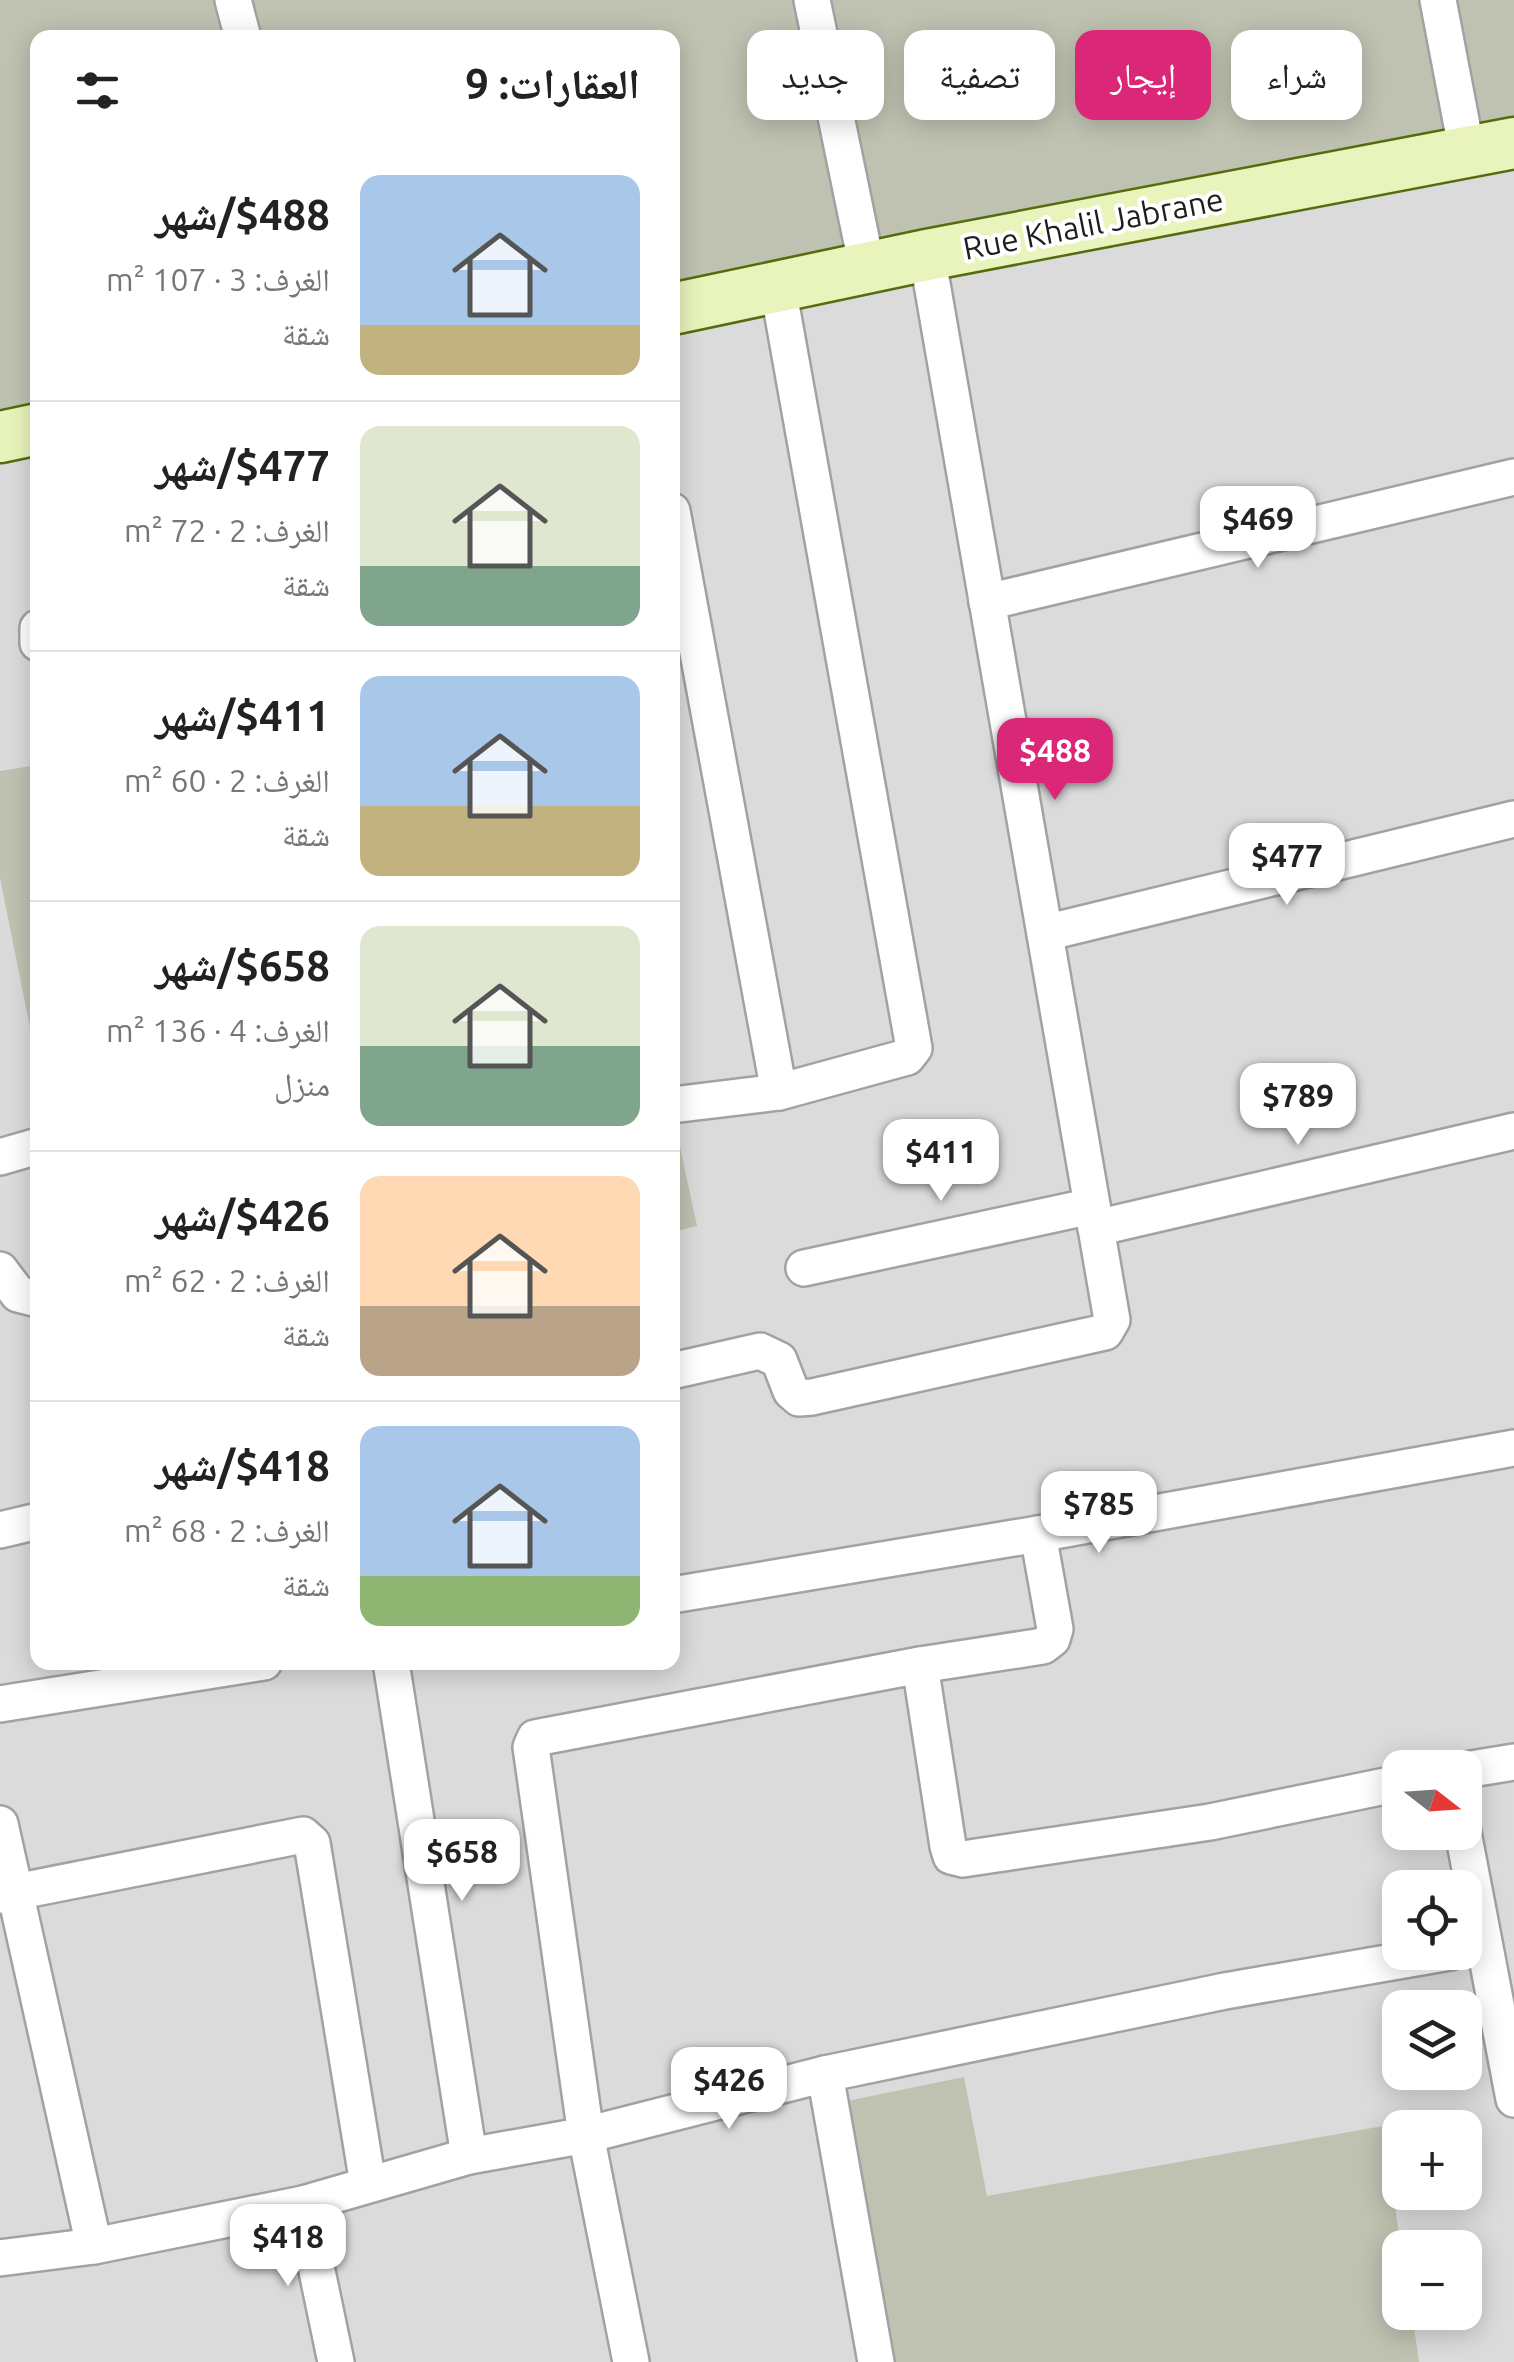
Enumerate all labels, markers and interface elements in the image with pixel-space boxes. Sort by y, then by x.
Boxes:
chip: جديد [747,30,884,120]
chip: تصفية [904,30,1055,120]
chip: إيجار [1075,30,1211,120]
chip: شراء [1231,30,1362,120]
text: العقارات: 9 [465,60,640,107]
icon: filters [70,63,125,118]
street label: Rue Khalil Jabrane [960,180,1226,266]
text: $488/شهر [155,191,330,238]
icon: home [440,215,560,335]
text: الغرف: 3 · 107 m² [106,261,330,297]
text: شقة [282,315,330,351]
text: $477/شهر [155,442,330,489]
icon: home [440,466,560,586]
pin: $469 [1199,486,1317,571]
text: $469 [1222,500,1294,536]
text: الغرف: 2 · 72 m² [124,512,330,548]
text: شقة [282,566,330,602]
text: $411/شهر [155,692,330,739]
icon: home [440,716,560,836]
pin: $488 [996,718,1114,803]
text: $488 [1019,732,1091,768]
text: الغرف: 2 · 60 m² [124,762,330,798]
text: شقة [282,816,330,852]
pin: $477 [1228,823,1346,908]
text: $477 [1251,837,1323,873]
text: $658/شهر [155,942,330,989]
icon: home [440,966,560,1086]
text: الغرف: 4 · 136 m² [106,1012,330,1048]
pin: $789 [1239,1063,1357,1148]
text: منزل [274,1066,330,1102]
text: $789 [1262,1077,1334,1113]
pin: $411 [882,1119,1000,1204]
text: $411 [905,1133,977,1169]
text: $426/شهر [155,1192,330,1239]
icon: home [440,1216,560,1336]
text: الغرف: 2 · 62 m² [124,1262,330,1298]
text: شقة [282,1316,330,1352]
text: $418/شهر [155,1442,330,1489]
icon: home [440,1466,560,1586]
pin: $785 [1040,1471,1158,1556]
text: $785 [1063,1485,1135,1521]
text: الغرف: 2 · 68 m² [124,1512,330,1548]
text: شقة [282,1566,330,1602]
north arrow [1382,1750,1482,1850]
map controls [1382,1750,1482,2330]
pin: $658 [403,1819,521,1904]
text: $658 [426,1833,498,1869]
button: locate [1382,1870,1482,1970]
button: layers [1382,1990,1482,2090]
pin: $426 [670,2047,788,2132]
text: $426 [693,2061,765,2097]
button: + [1382,2110,1482,2210]
pin: $418 [229,2204,347,2289]
text: $418 [252,2218,324,2254]
button: − [1382,2230,1482,2330]

